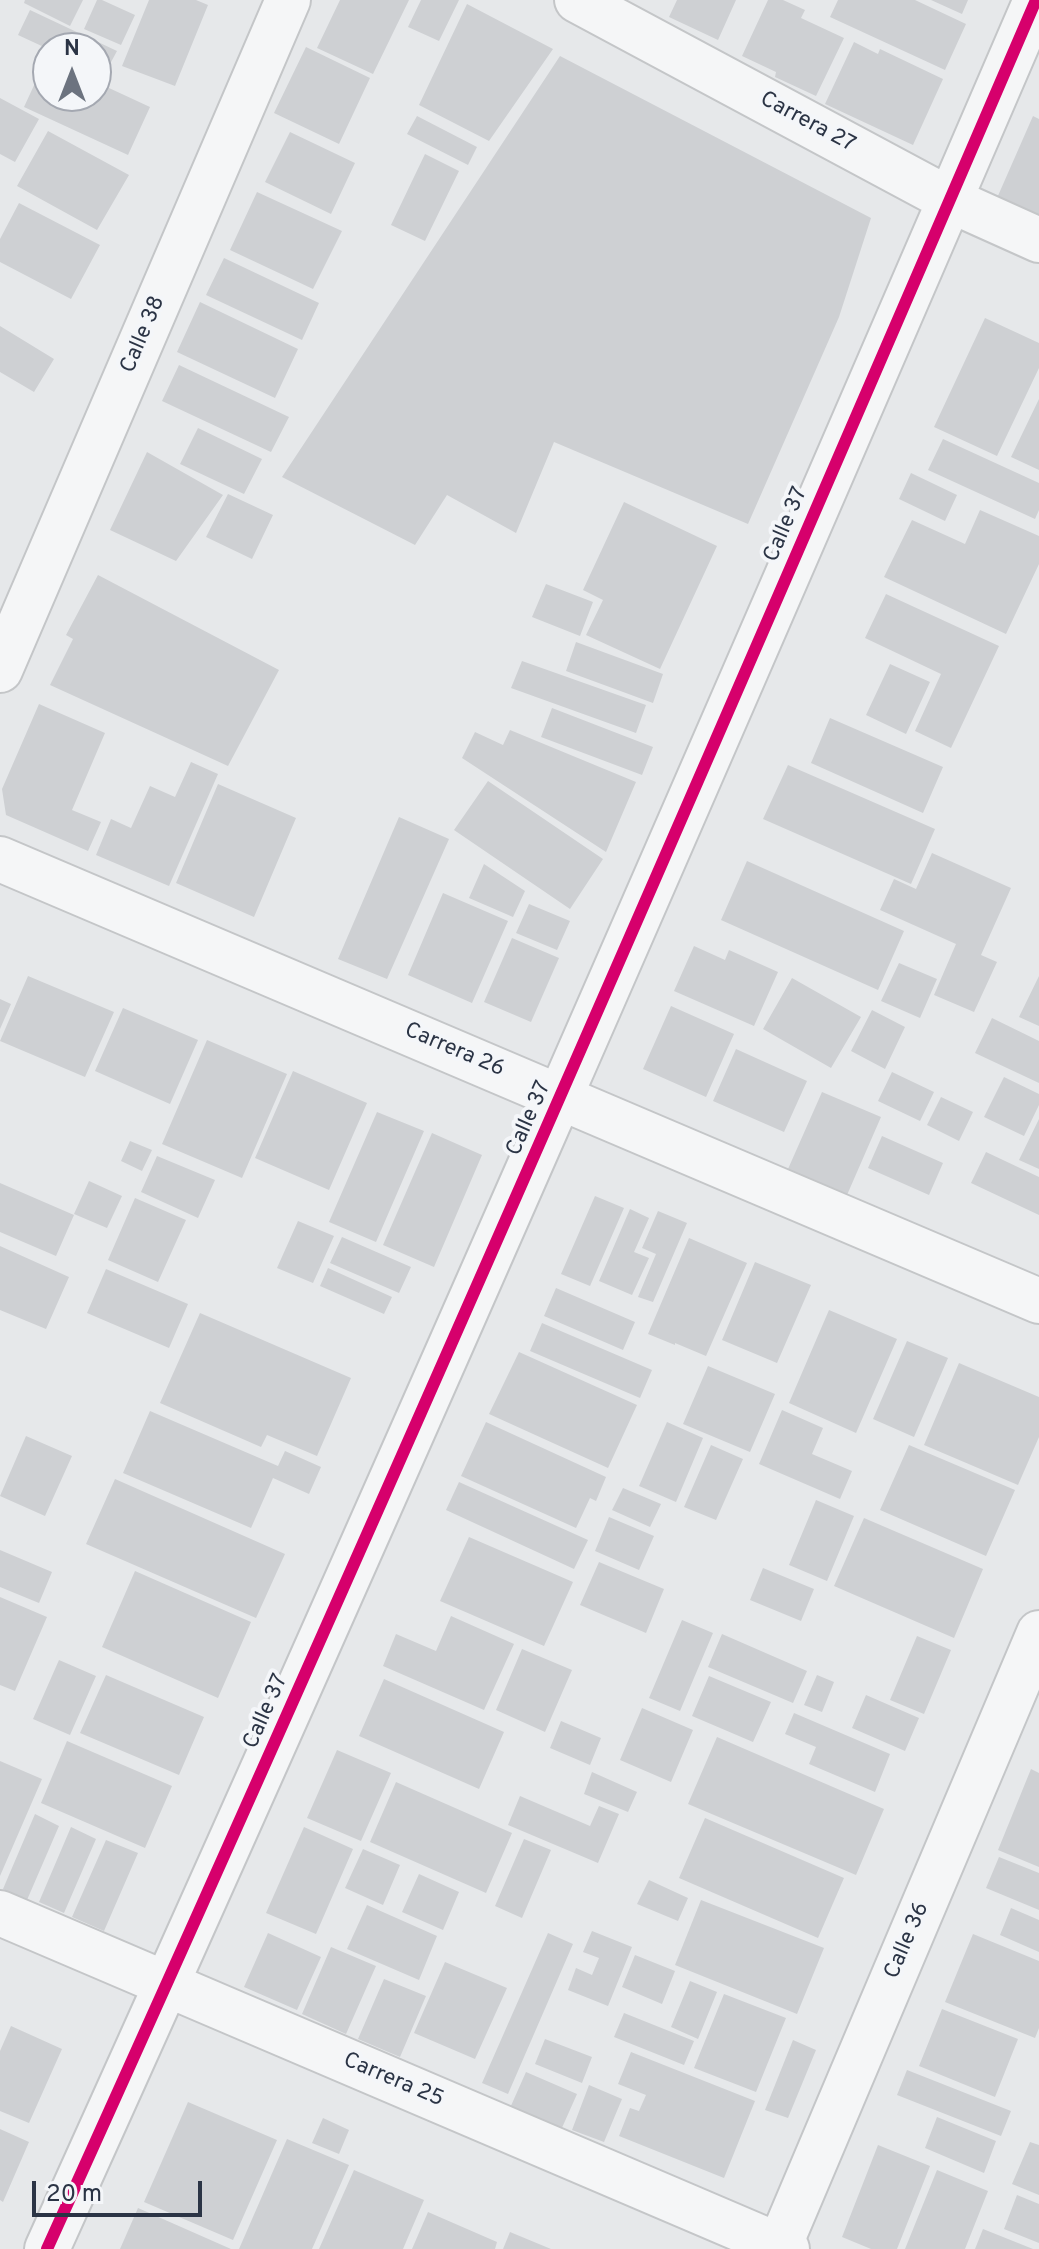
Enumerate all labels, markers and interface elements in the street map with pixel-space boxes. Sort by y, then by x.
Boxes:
north arrow [32,32,112,112]
text: N [64,36,80,63]
street label: Carrera 27 [755,87,859,159]
street label: Calle 38 [116,293,172,377]
street label: Calle 37 [759,484,815,566]
street label: Carrera 26 [400,1018,508,1084]
street label: Calle 37 [502,1078,558,1160]
street label: Calle 37 [239,1671,295,1753]
street label: Calle 36 [880,1899,936,1983]
street label: Carrera 25 [339,2048,447,2114]
scale bar [36,2165,206,2215]
text: 20 m [46,2180,102,2210]

